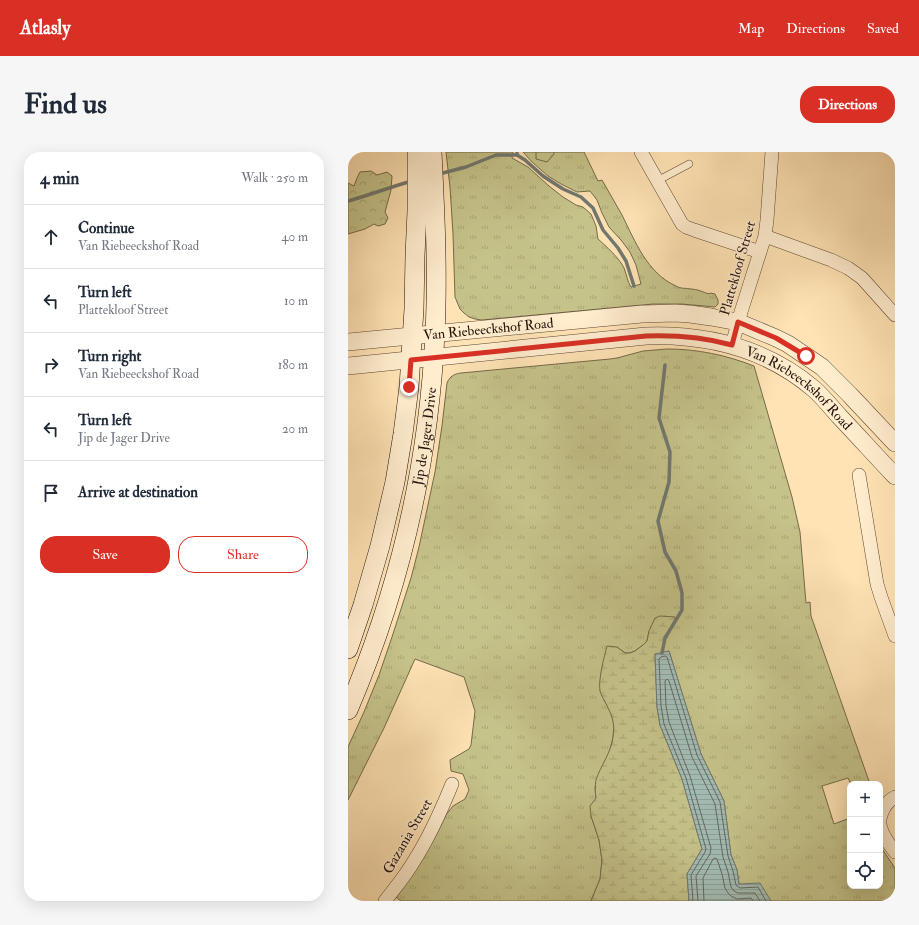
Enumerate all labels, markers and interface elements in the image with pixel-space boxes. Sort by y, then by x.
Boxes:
text: Atlasly [20,16,71,40]
text: Map [738,20,764,37]
text: Directions [786,20,845,37]
text: Saved [867,20,899,37]
button: Directions [800,86,895,123]
text: Find us [24,87,107,122]
text: 4 min [40,168,79,189]
text: Walk · 250 m [241,170,308,186]
text: Continue [78,219,134,238]
street label: Plattekloof Street [716,219,759,317]
icon: ahead [40,226,62,248]
text: 40 m [282,229,308,245]
text: Van Riebeeckshof Road [78,238,199,254]
text: Turn left [78,283,132,302]
icon: left [40,290,62,312]
text: 10 m [284,293,308,309]
text: Plattekloof Street [78,302,168,318]
street label: Van Riebeeckshof Road [423,314,554,344]
street label: Van Riebeeckshof Road [743,343,856,434]
text: Turn right [78,347,141,366]
route start [797,347,815,365]
icon: right [40,354,62,376]
text: 180 m [278,357,308,373]
text: Van Riebeeckshof Road [78,366,199,382]
route end [400,378,418,396]
street label: Jip de Jager Drive [409,386,440,488]
text: Turn left [78,411,132,430]
icon: left [40,418,62,440]
text: 20 m [282,421,308,437]
text: Jip de Jager Drive [78,430,170,446]
icon: arrive [40,482,62,504]
text: Arrive at destination [78,483,198,502]
button: Save [40,536,170,573]
button: Share [178,536,308,573]
map controls [847,781,883,889]
button: + [847,781,883,817]
street label: Gazania Street [379,795,436,877]
button: − [847,817,883,853]
button: locate [847,853,883,889]

